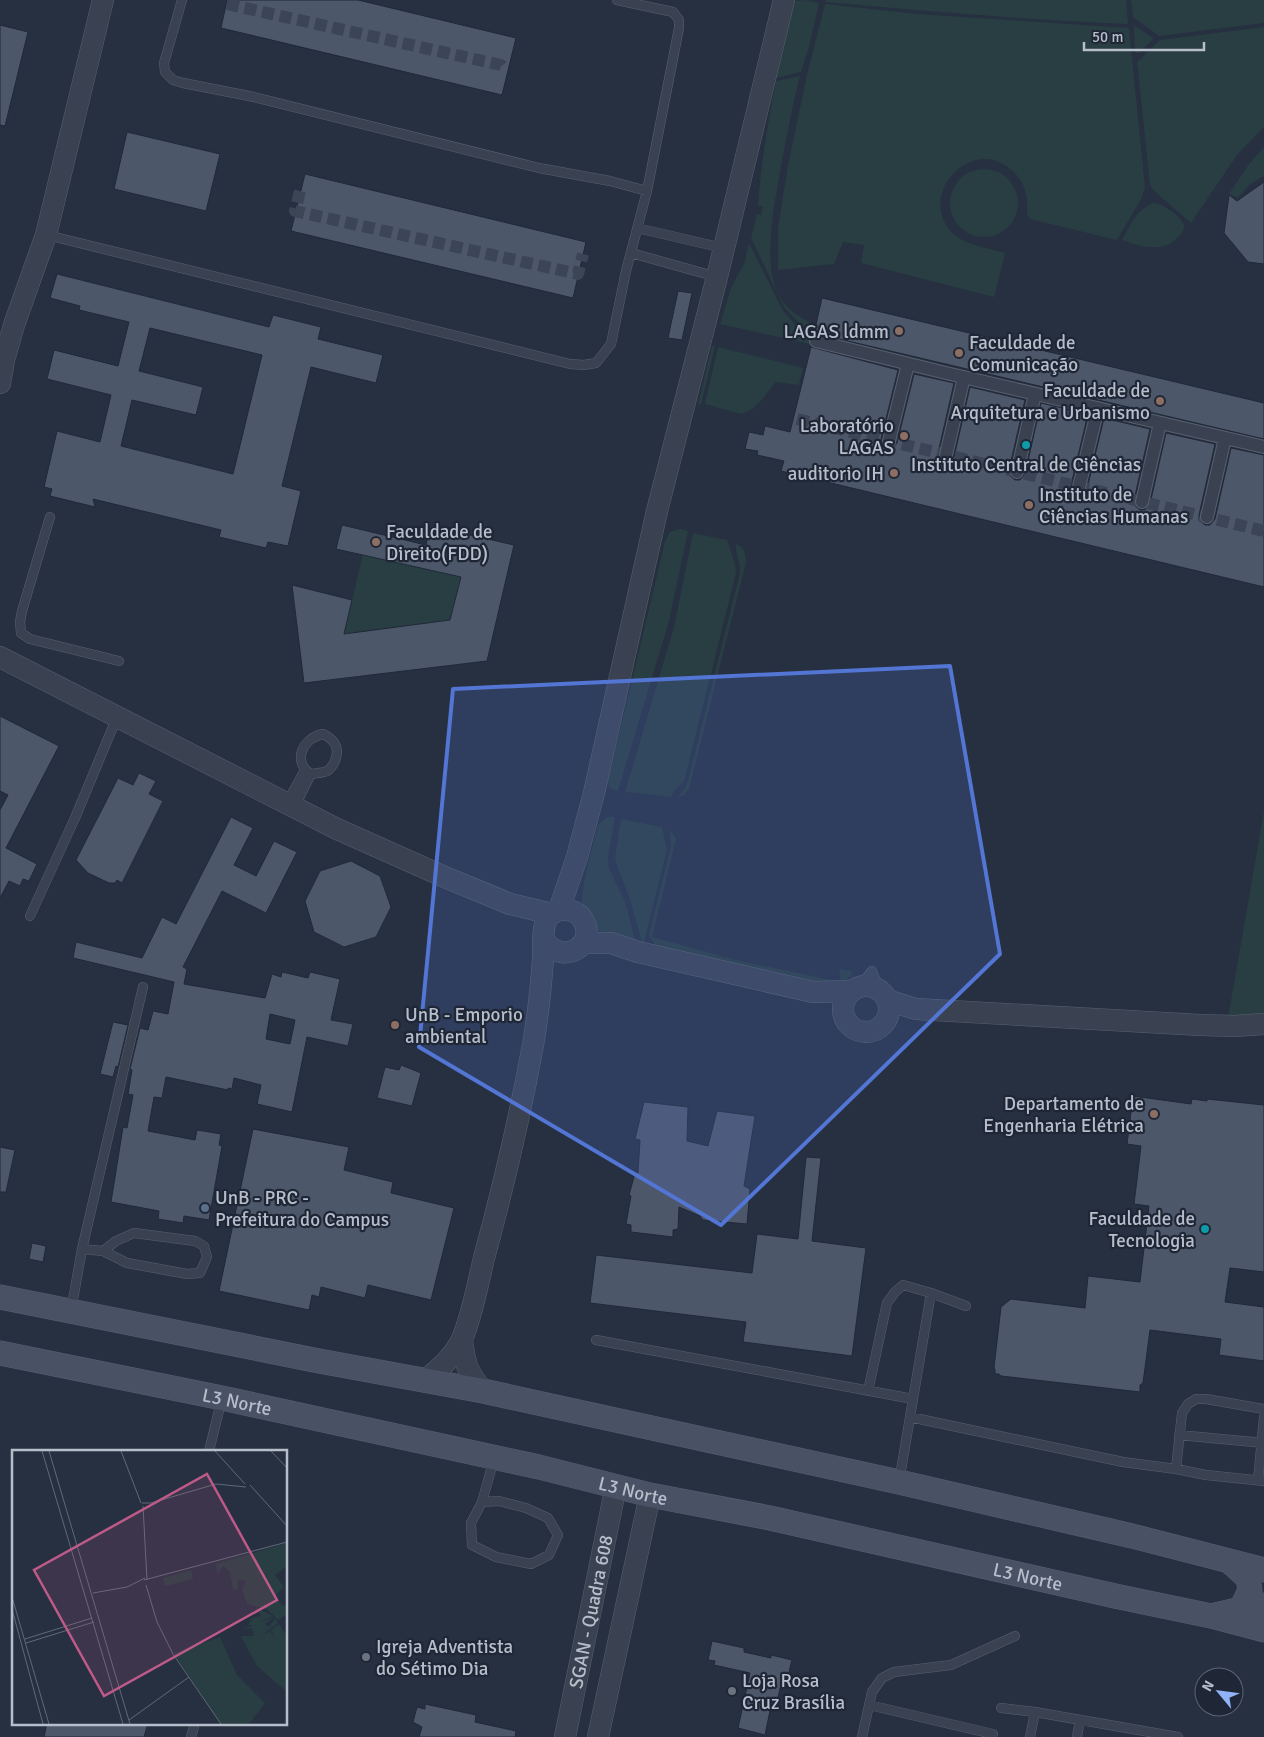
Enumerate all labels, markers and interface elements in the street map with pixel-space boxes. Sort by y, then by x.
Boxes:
scale bar [1084,20,1204,52]
text: 50 m [1092,28,1123,46]
place label: LAGAS ldmm [784,320,889,344]
marker: LAGAS ldmm [893,325,905,337]
place label: Faculdade de Comunicação [969,331,1078,377]
marker: Faculdade de Comunicação [953,347,965,359]
place label: Faculdade de Arquitetura e Urbanismo [951,379,1150,425]
marker: Faculdade de Arquitetura e Urbanismo [1154,395,1166,407]
place label: Laboratório LAGAS [800,414,894,460]
marker: Laboratório LAGAS [898,430,910,442]
marker: Instituto Central de Ciências [1020,439,1032,451]
place label: Instituto Central de Ciências [911,453,1141,477]
place label: auditorio IH [788,462,884,486]
marker: auditorio IH [888,467,900,479]
place label: Instituto de Ciências Humanas [1039,483,1188,529]
marker: Instituto de Ciências Humanas [1023,499,1035,511]
place label: Faculdade de Direito(FDD) [386,520,493,566]
marker: Faculdade de Direito(FDD) [370,536,382,548]
place label: UnB - Emporio ambiental [405,1003,523,1049]
marker: UnB - Emporio ambiental [389,1019,401,1031]
place label: Departamento de Engenharia Elétrica [983,1092,1144,1138]
marker: Departamento de Engenharia Elétrica [1148,1108,1160,1120]
place label: UnB - PRC - Prefeitura do Campus [215,1186,389,1232]
marker: UnB - PRC - Prefeitura do Campus [199,1202,211,1214]
place label: Faculdade de Tecnologia [1088,1207,1195,1253]
marker: Faculdade de Tecnologia [1199,1223,1211,1235]
street label: L3 Norte [200,1383,274,1421]
inset map [12,1450,288,1724]
street label: L3 Norte [596,1471,670,1511]
street label: SGAN - Quadra 608 [564,1533,619,1691]
street label: L3 Norte [991,1558,1065,1597]
place label: Igreja Adventista do Sétimo Dia [376,1635,513,1681]
marker: Igreja Adventista do Sétimo Dia [360,1651,372,1663]
north arrow [1194,1667,1244,1717]
place label: Loja Rosa Cruz Brasília [742,1669,845,1715]
text: N [1198,1678,1218,1694]
marker: Loja Rosa Cruz Brasília [726,1685,738,1697]

